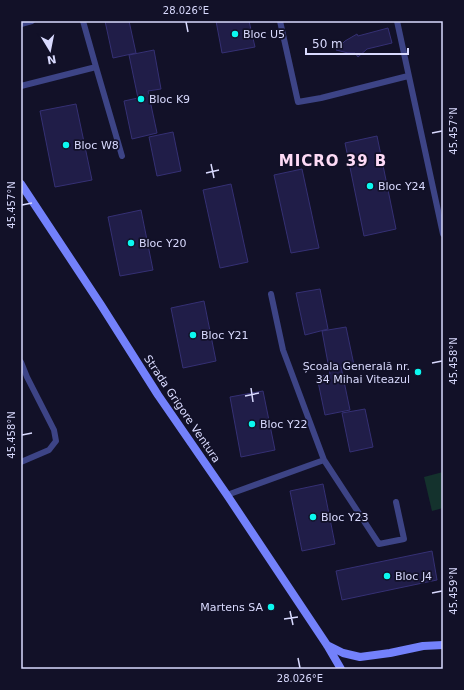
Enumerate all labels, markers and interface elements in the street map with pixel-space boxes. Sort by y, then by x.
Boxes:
text: 28.026°E [163,5,209,16]
place label: Bloc U5 [243,28,285,41]
marker: Bloc U5 [230,29,240,39]
north arrow [30,30,70,70]
scale bar [306,30,408,56]
text: 50 m [312,37,343,51]
text: N [46,52,57,67]
place label: Bloc K9 [149,93,190,106]
marker: Bloc K9 [136,94,146,104]
text: 45.457°N [448,107,459,155]
place label: Bloc W8 [74,139,119,152]
marker: Bloc W8 [61,140,71,150]
district label: MICRO 39 B [279,152,387,170]
place label: Bloc Y24 [378,180,426,193]
text: 45.457°N [6,181,17,229]
marker: Bloc Y24 [365,181,375,191]
place label: Bloc Y20 [139,237,187,250]
marker: Bloc Y20 [126,238,136,248]
place label: Bloc Y21 [201,329,249,342]
marker: Bloc Y21 [188,330,198,340]
text: 45.458°N [448,337,459,385]
street label: Strada Grigore Ventura [141,353,223,465]
place label: Școala Generală nr. 34 Mihai Viteazul [303,360,410,386]
marker: Școala Generală nr. 34 Mihai Viteazul [413,367,423,377]
text: 45.458°N [6,411,17,459]
place label: Bloc Y22 [260,418,308,431]
marker: Bloc Y22 [247,419,257,429]
place label: Bloc Y23 [321,511,369,524]
marker: Bloc Y23 [308,512,318,522]
text: 45.459°N [448,567,459,615]
place label: Bloc J4 [395,570,432,583]
marker: Bloc J4 [382,571,392,581]
place label: Martens SA [200,601,263,614]
marker: Martens SA [266,602,276,612]
text: 28.026°E [277,673,323,684]

